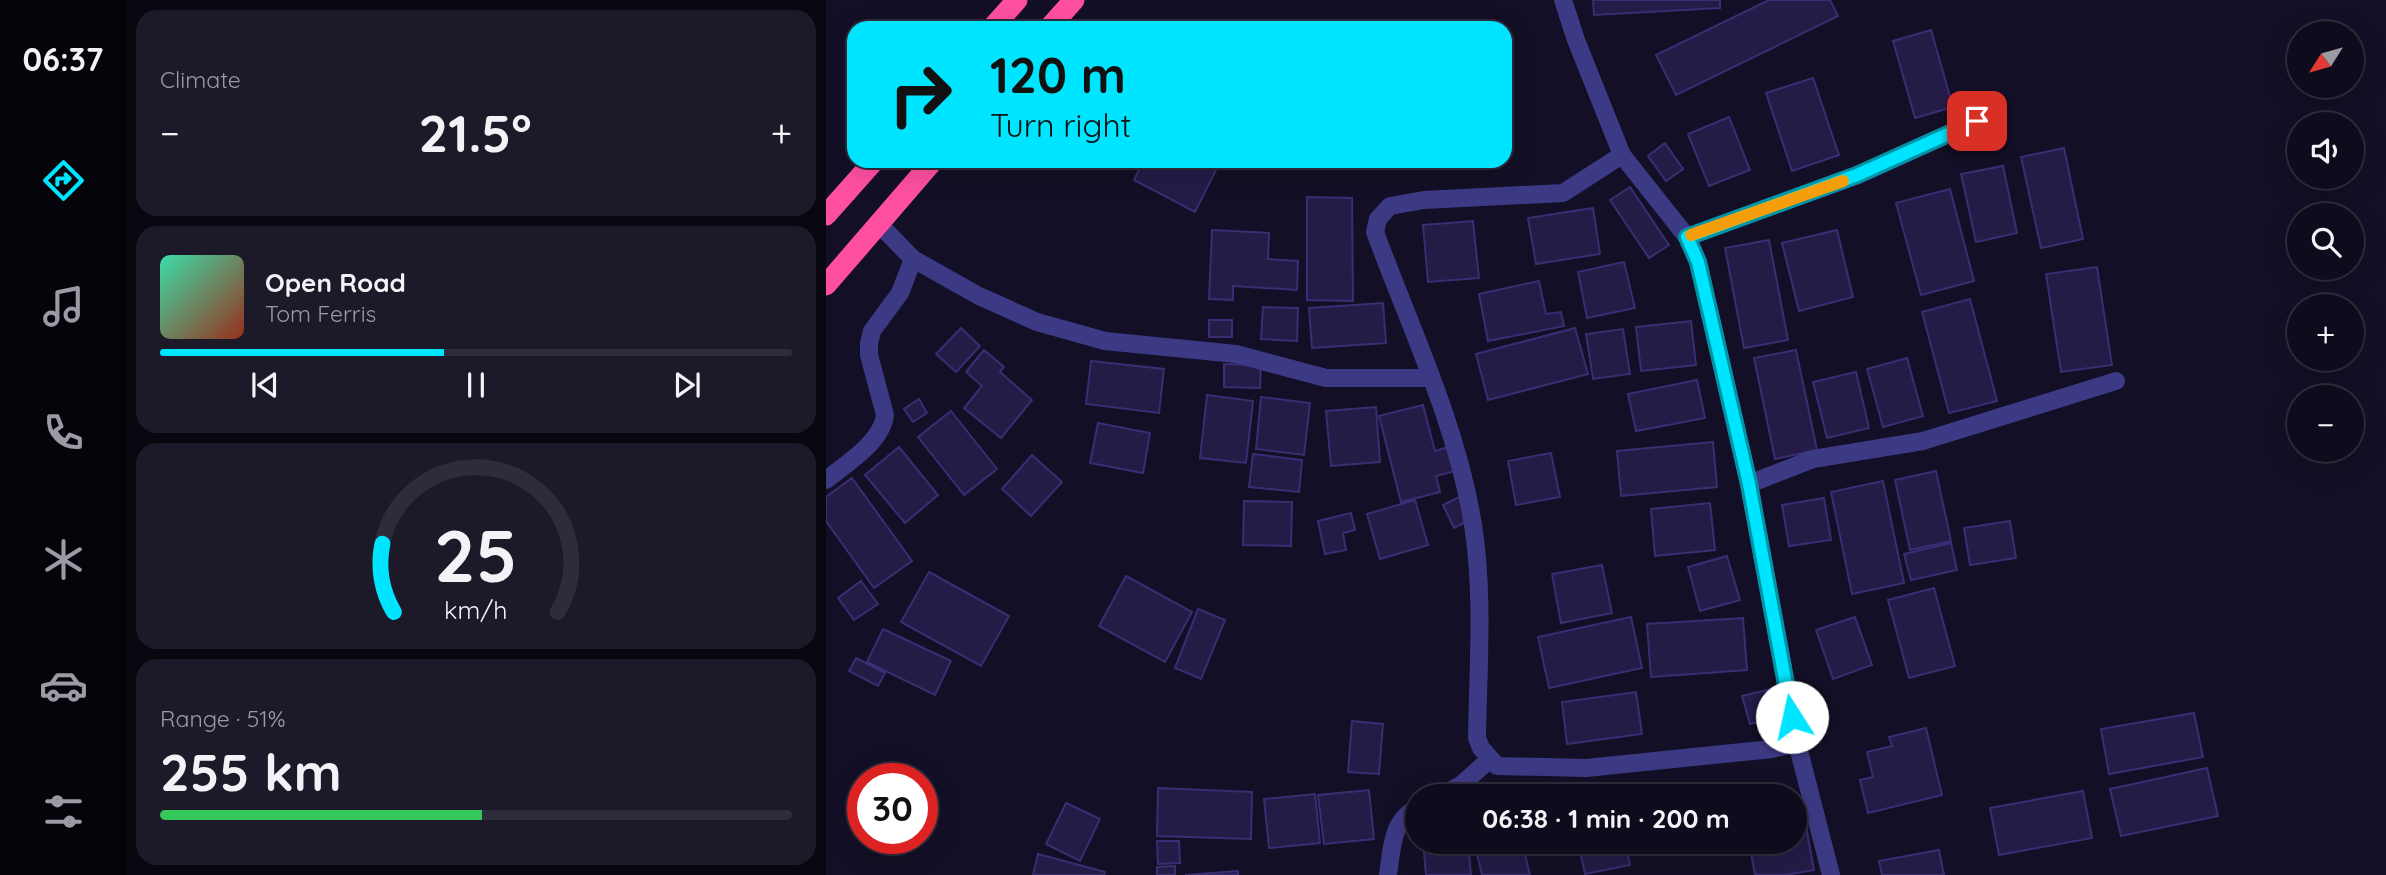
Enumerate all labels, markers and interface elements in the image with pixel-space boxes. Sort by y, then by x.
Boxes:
north arrow [2287,21,2364,98]
map controls [2287,21,2364,462]
text: 06:37 [23,39,103,79]
text: 120 m [990,44,1126,105]
icon: right [875,49,966,140]
text: Climate [160,65,241,94]
pin [1947,91,2007,151]
text: 21.5° [419,100,532,165]
icon: arrive [1958,102,1996,140]
text: Turn right [990,105,1131,145]
text: − [160,109,180,157]
text: + [771,109,792,157]
button: sound [2287,112,2364,189]
icon: directions [39,156,88,205]
button: search [2287,203,2364,280]
text: Open Road [265,266,406,299]
icon: music [39,282,88,331]
button: + [2287,294,2364,371]
text: Tom Ferris [265,299,376,328]
icon: previous [246,366,284,404]
icon: pause [457,366,495,404]
icon: next [668,366,706,404]
button: − [2287,385,2364,462]
icon: phone [39,408,88,457]
text: 25 [434,509,518,600]
icon: climate [39,535,88,584]
text: km/h [444,593,508,624]
icon: car [39,661,88,710]
position arrow [1755,680,1829,754]
text: Range · 51% [160,704,286,733]
text: 255 km [160,739,342,804]
speed limit sign: 30 [847,763,938,854]
icon: filters [39,787,88,836]
text: 06:38 · 1 min · 200 m [1482,802,1730,835]

